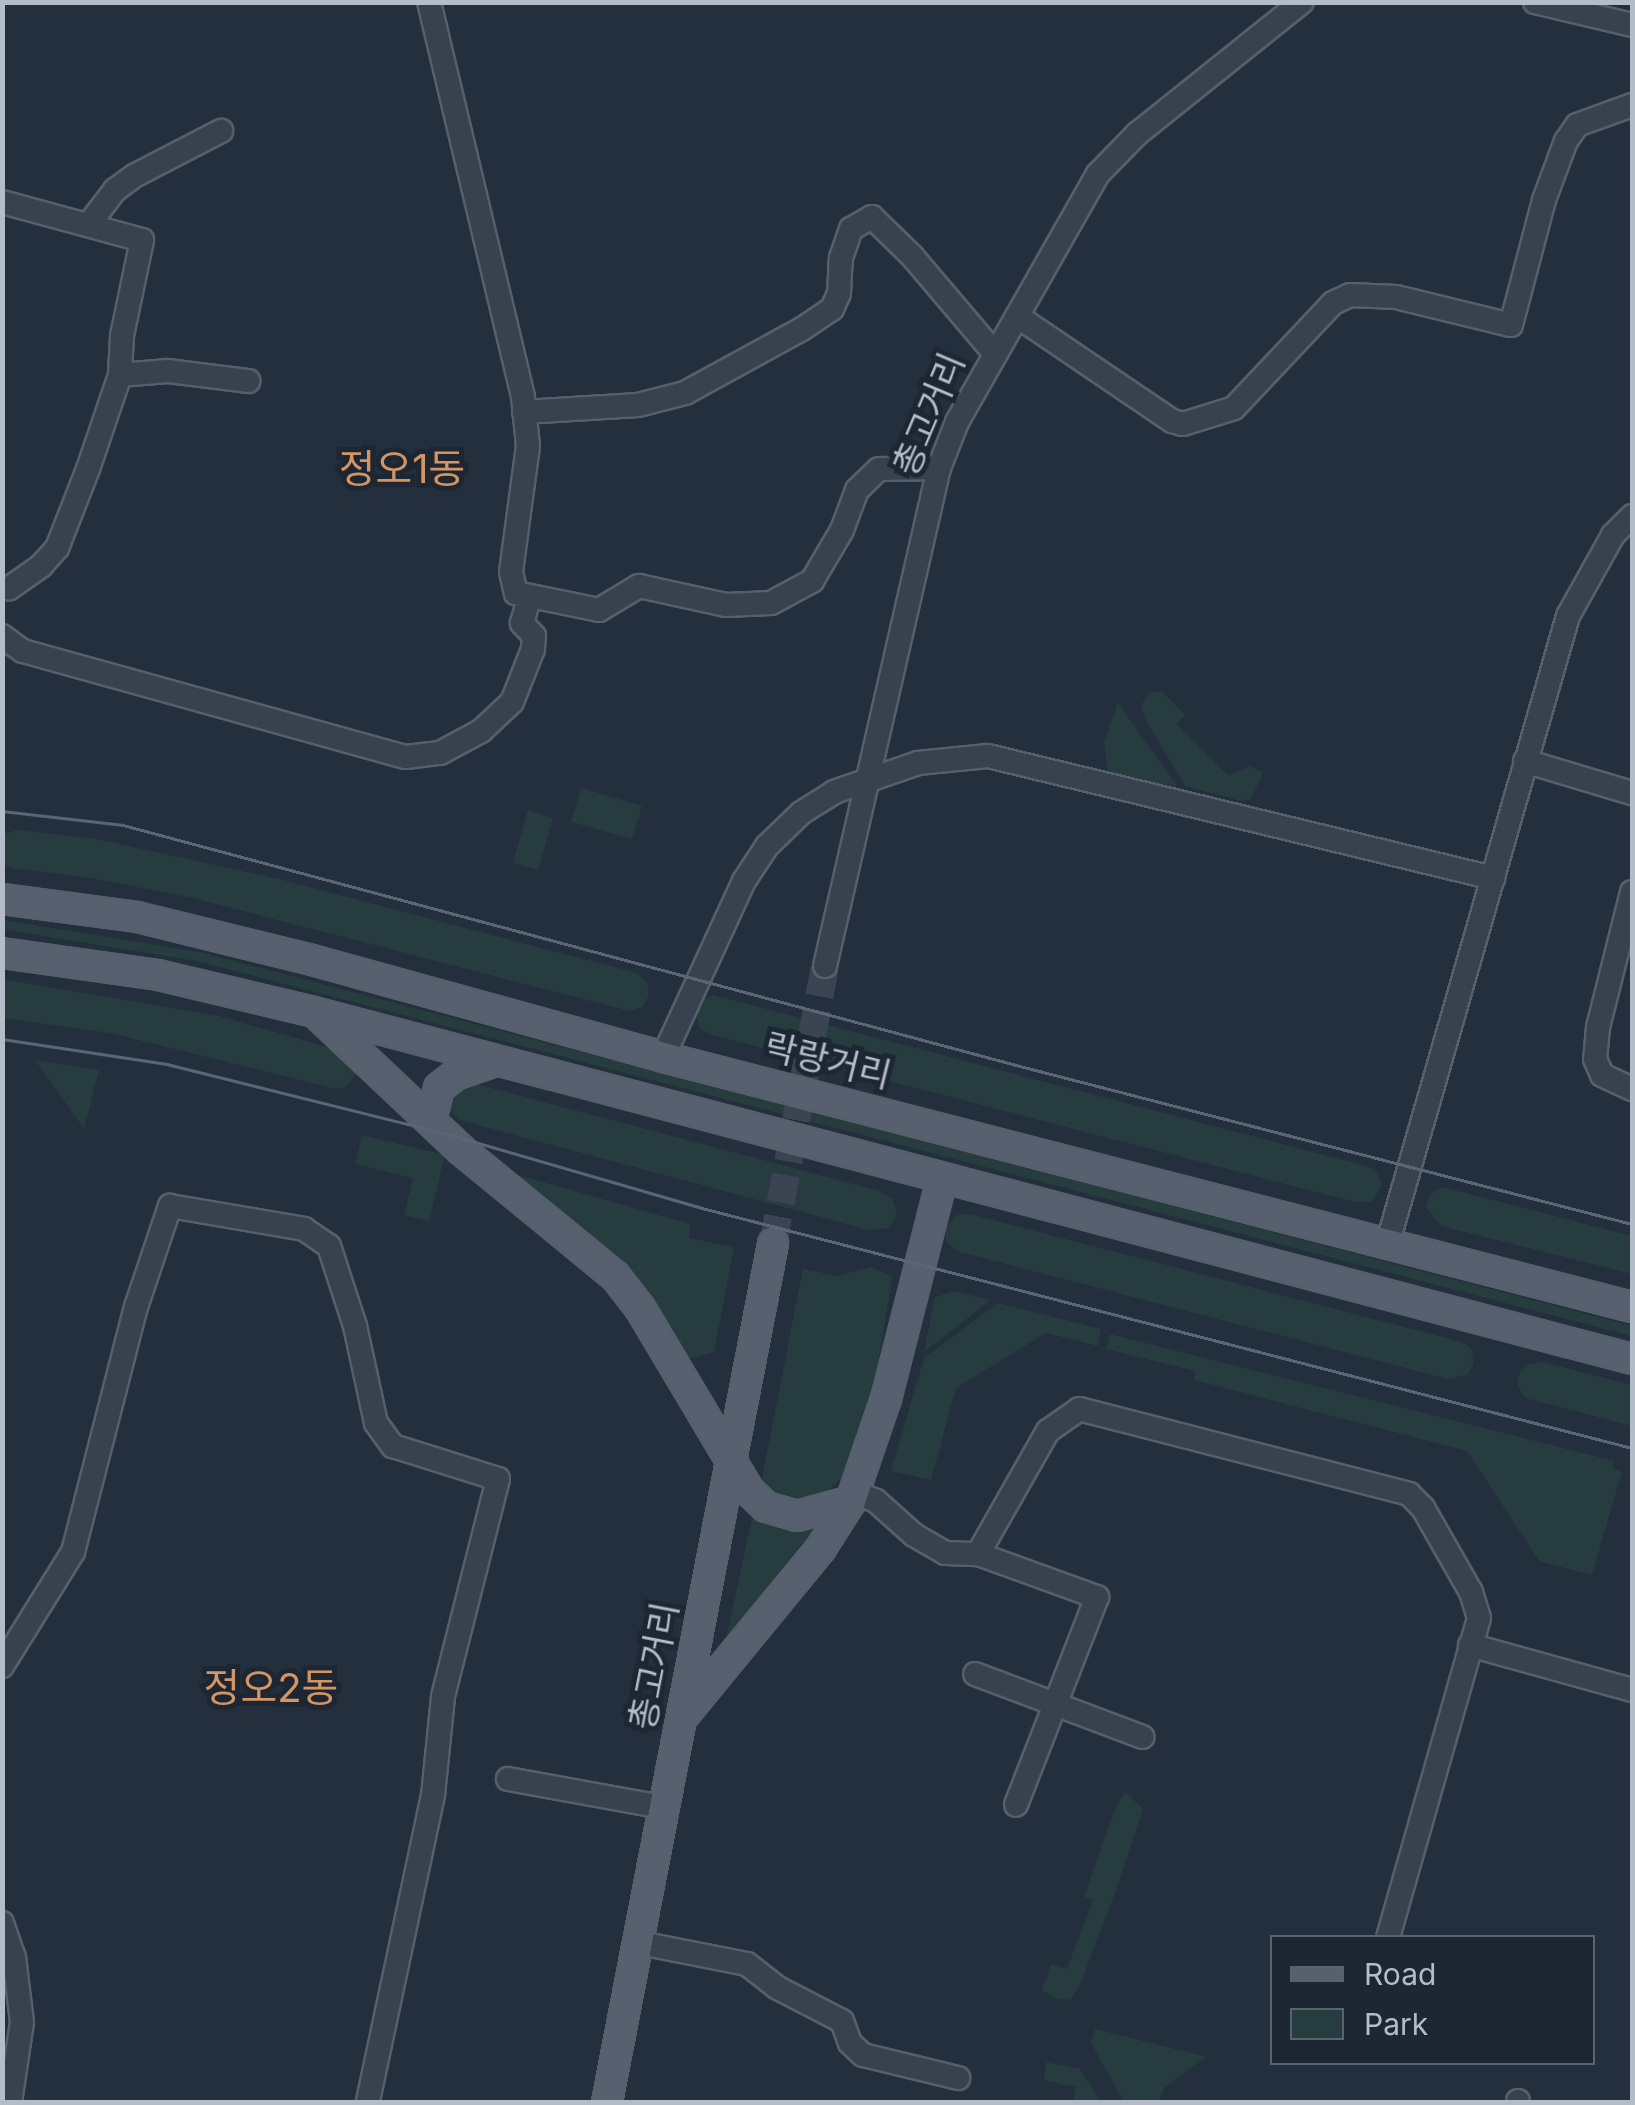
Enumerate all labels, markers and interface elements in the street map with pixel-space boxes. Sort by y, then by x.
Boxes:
street label: 총고거리 [884,347,972,481]
district label: 정오1동 [339,445,465,493]
street label: 락랑거리 [760,1024,896,1096]
street label: 총고거리 [620,1599,686,1733]
district label: 정오2동 [204,1664,338,1712]
legend [1270,1935,1595,2065]
text: Road [1364,1956,1436,1992]
text: Park [1364,2006,1428,2042]

